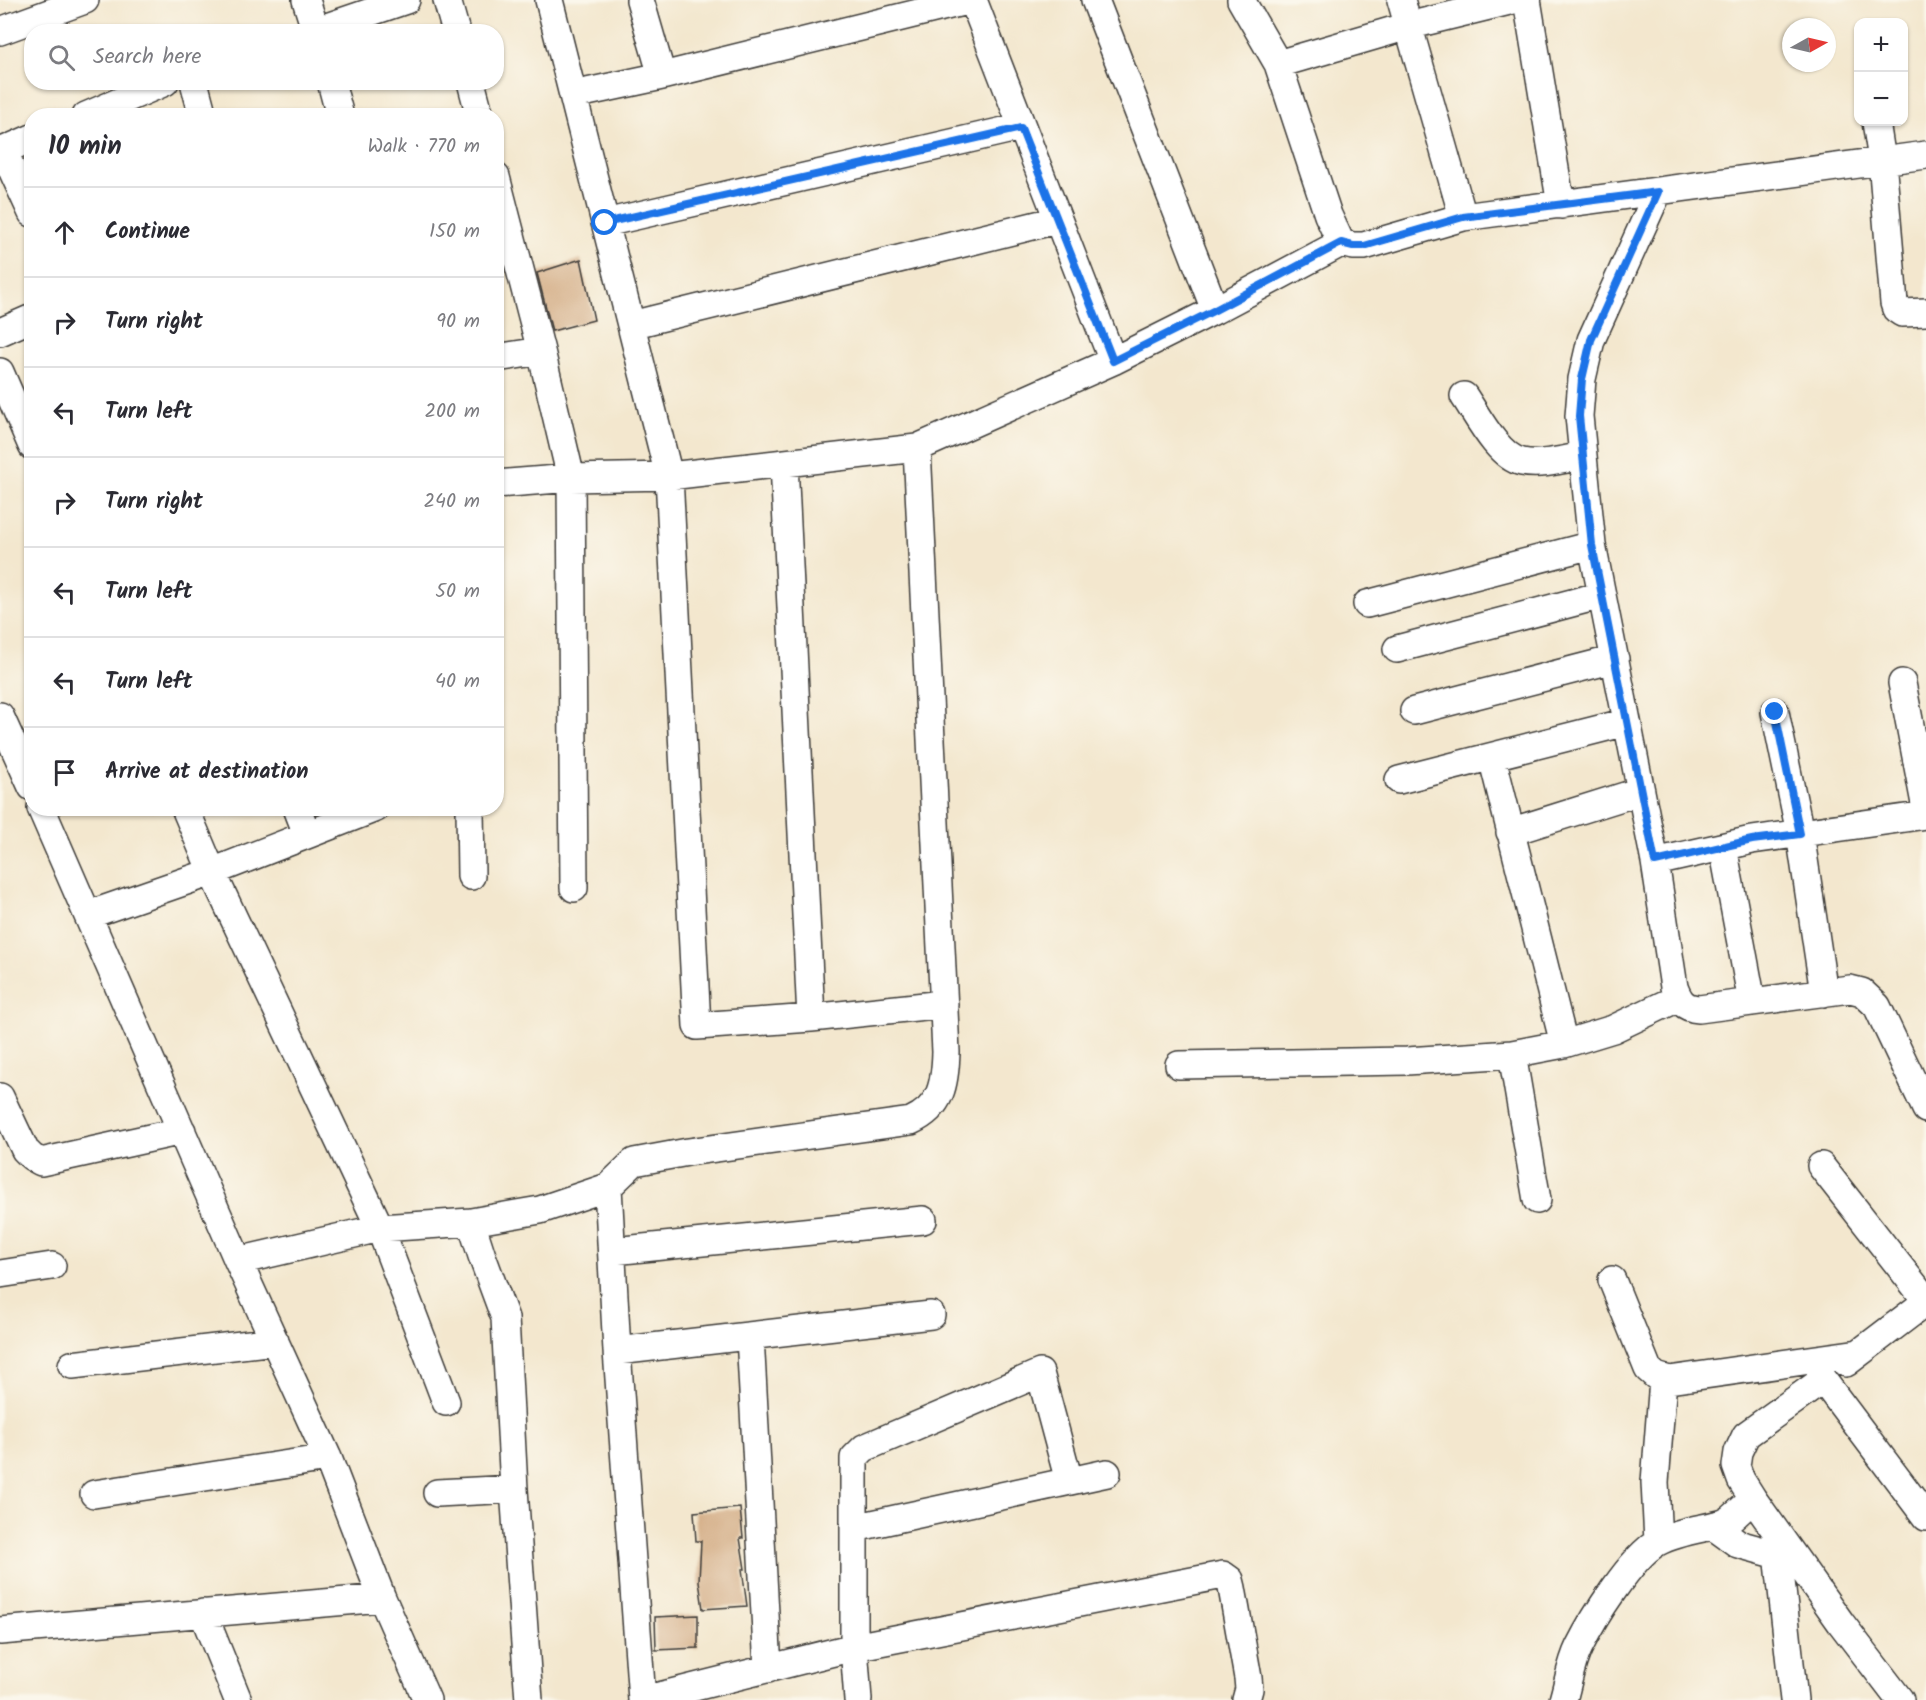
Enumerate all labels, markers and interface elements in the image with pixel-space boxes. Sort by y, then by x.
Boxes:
north arrow [1782,18,1836,72]
map controls [1854,18,1908,126]
button: + [1854,18,1908,72]
search box [24,24,504,90]
text: Search here [93,40,201,75]
icon: search [45,41,78,74]
button: − [1854,72,1908,126]
text: 10 min [48,126,122,168]
text: Walk · 770 m [368,131,480,163]
route start [591,209,617,235]
text: Continue [105,215,190,250]
icon: ahead [48,216,81,249]
text: 150 m [429,216,480,248]
text: Turn right [105,305,203,340]
icon: right [48,306,81,339]
text: 90 m [436,306,480,338]
text: Turn left [105,395,192,430]
icon: left [48,396,81,429]
text: 200 m [424,396,480,428]
text: Turn right [105,485,203,520]
icon: right [48,486,81,519]
text: 240 m [423,486,480,518]
text: Turn left [105,575,192,610]
icon: left [48,576,81,609]
text: 50 m [435,576,480,608]
text: Turn left [105,665,192,700]
icon: left [48,666,81,699]
text: 40 m [435,666,480,698]
route end [1761,698,1787,724]
text: Arrive at destination [105,755,308,790]
icon: arrive [48,756,81,789]

